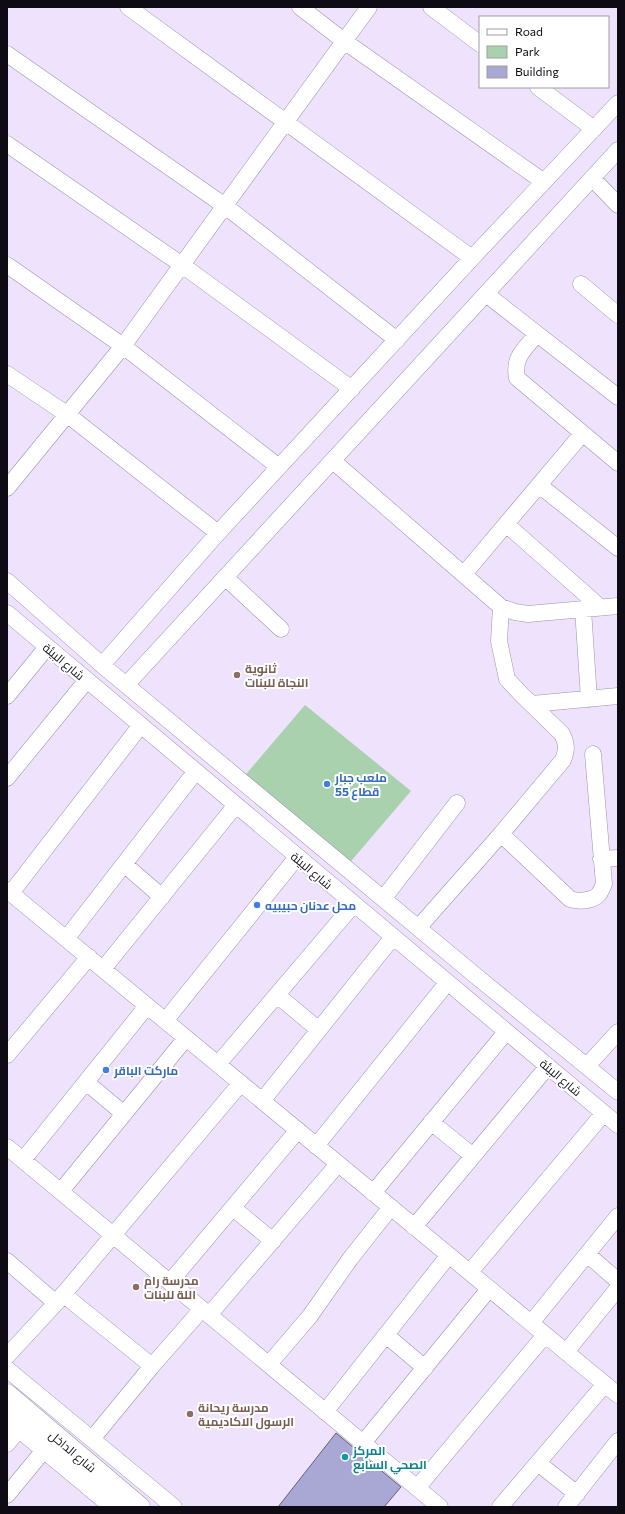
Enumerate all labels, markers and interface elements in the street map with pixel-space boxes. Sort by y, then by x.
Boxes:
legend [479,16,609,88]
text: Road [515,24,543,38]
text: Park [515,44,541,58]
text: Building [515,64,559,78]
street label: شارع البيئة [39,640,88,684]
place label: ثانوية النجاة للبنات [245,661,308,690]
marker: ثانوية النجاة للبنات [232,670,242,680]
place label: ملعب جبار قطاع 55 [334,770,387,801]
marker: ملعب جبار قطاع 55 [322,779,332,789]
street label: شارع البيئة [287,849,336,893]
place label: محل عدنان حبيبيه [265,898,356,914]
marker: محل عدنان حبيبيه [252,900,262,910]
street label: شارع البيئة [536,1056,585,1100]
place label: ماركت الباقر [113,1063,178,1079]
marker: ماركت الباقر [101,1065,111,1075]
place label: مدرسة رام اللة للبنات [144,1273,199,1302]
marker: مدرسة رام اللة للبنات [131,1282,141,1292]
place label: مدرسة ريحانة الرسول الاكاديمية [198,1400,294,1430]
marker: مدرسة ريحانة الرسول الاكاديمية [185,1409,195,1419]
street label: شارع الداخل [45,1427,99,1476]
place label: المركز الصحي السابع [352,1443,427,1475]
marker: المركز الصحي السابع [340,1452,350,1462]

